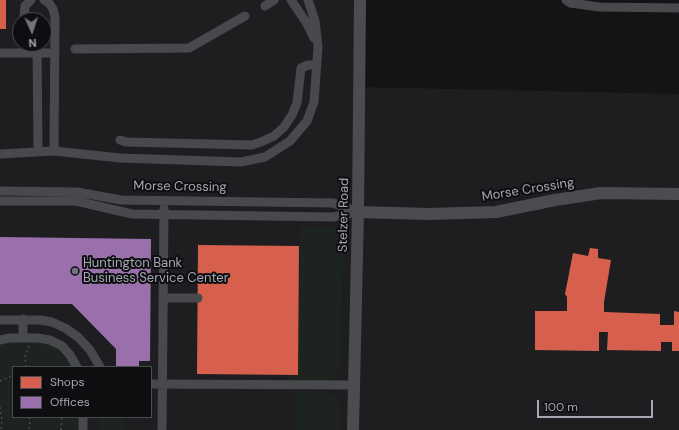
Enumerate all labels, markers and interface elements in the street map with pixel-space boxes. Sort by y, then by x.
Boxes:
north arrow [12,12,52,52]
text: N [28,36,37,50]
street label: Morse Crossing [481,175,575,205]
street label: Morse Crossing [133,178,227,196]
street label: Stelzer Road [336,178,352,252]
place label: Huntington Bank Business Service Center [83,256,229,287]
marker: Huntington Bank Business Service Center [70,266,80,276]
legend [12,366,152,418]
text: Shops [50,374,85,390]
scale bar [539,392,655,418]
text: Offices [50,394,90,410]
text: 100 m [544,399,578,415]

